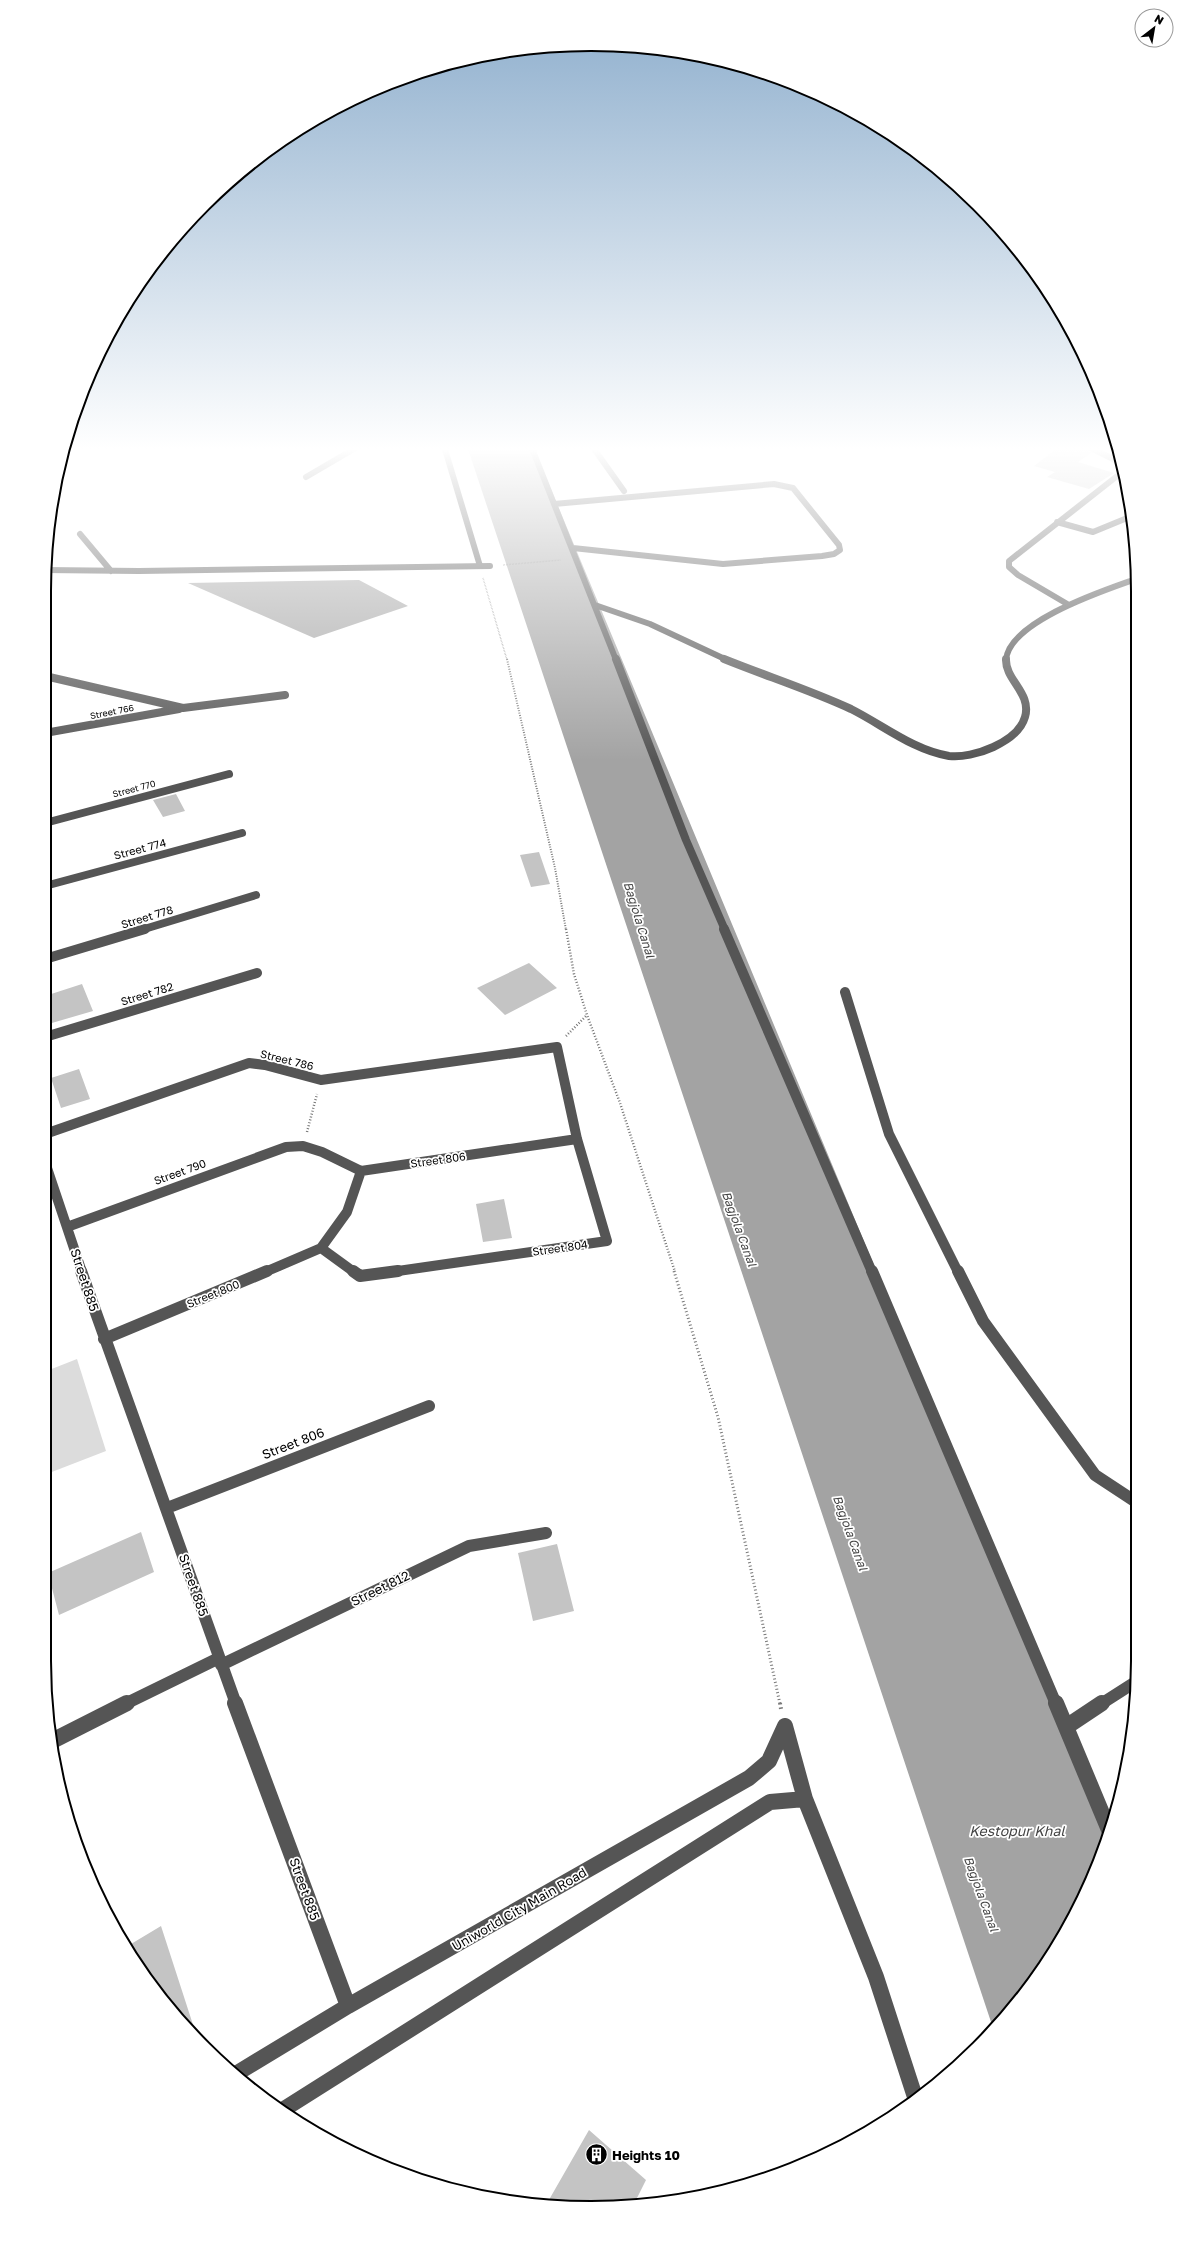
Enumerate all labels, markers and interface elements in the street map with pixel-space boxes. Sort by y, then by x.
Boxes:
north arrow [1134,8,1174,48]
text: N [1152,11,1166,27]
street label: Street 766 [89,702,135,721]
street label: Street 770 [111,777,157,800]
street label: Street 774 [112,835,168,862]
water label: Bagjola Canal [621,880,659,961]
street label: Street 778 [119,902,175,931]
street label: Street 782 [119,979,175,1008]
street label: Street 786 [259,1047,315,1072]
street label: Street 806 [410,1149,467,1170]
street label: Street 790 [152,1156,208,1187]
water label: Bagjola Canal [719,1189,760,1270]
street label: Street 804 [532,1237,589,1258]
street label: Street 885 [67,1247,103,1313]
street label: Street 800 [185,1277,241,1310]
street label: Street 806 [260,1424,327,1462]
water label: Bagjola Canal [830,1493,871,1574]
street label: Street 885 [176,1552,212,1618]
street label: Street 812 [348,1567,412,1609]
water label: Kestopur Khal [969,1822,1065,1839]
water label: Bagjola Canal [961,1854,1002,1935]
street label: Street 885 [286,1856,324,1922]
street label: Uniworld City Main Road [449,1864,589,1954]
building icon: Heights 10 [583,2142,609,2168]
place label: Heights 10 [612,2147,680,2163]

